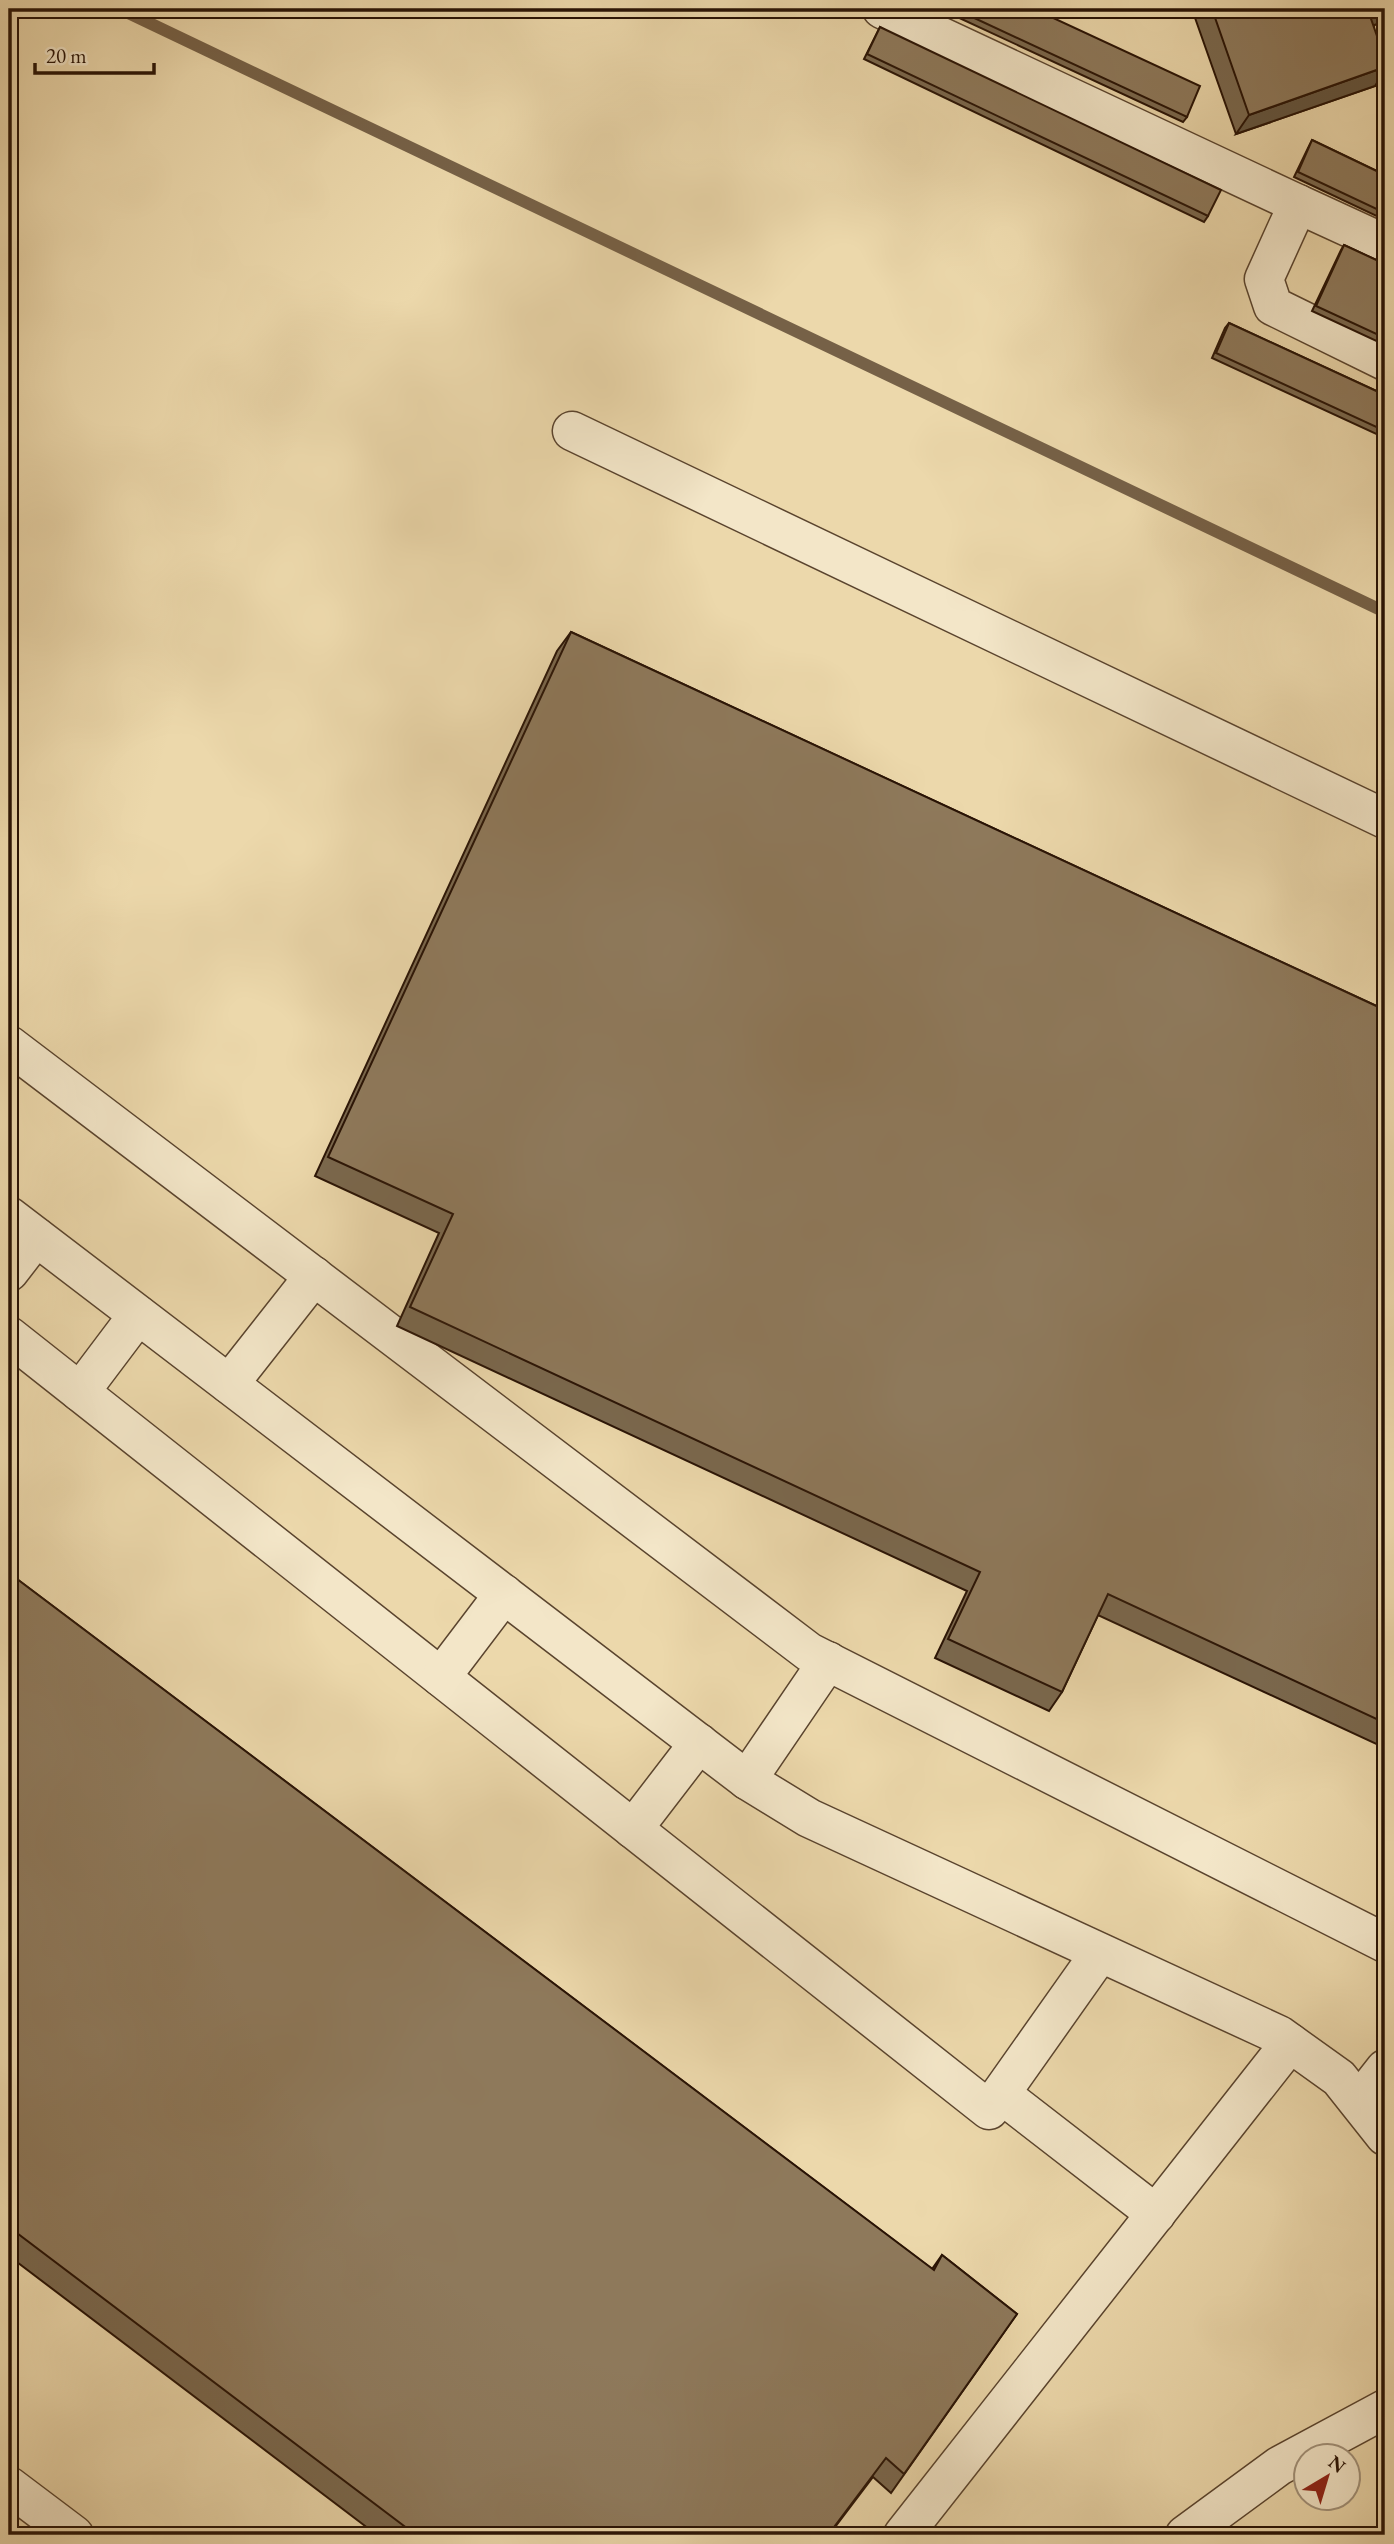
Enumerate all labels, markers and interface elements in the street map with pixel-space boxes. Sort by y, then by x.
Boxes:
scale bar [35,32,154,76]
text: 20 m [46,42,87,69]
north arrow [1292,2442,1362,2512]
text: N [1323,2449,1351,2479]

